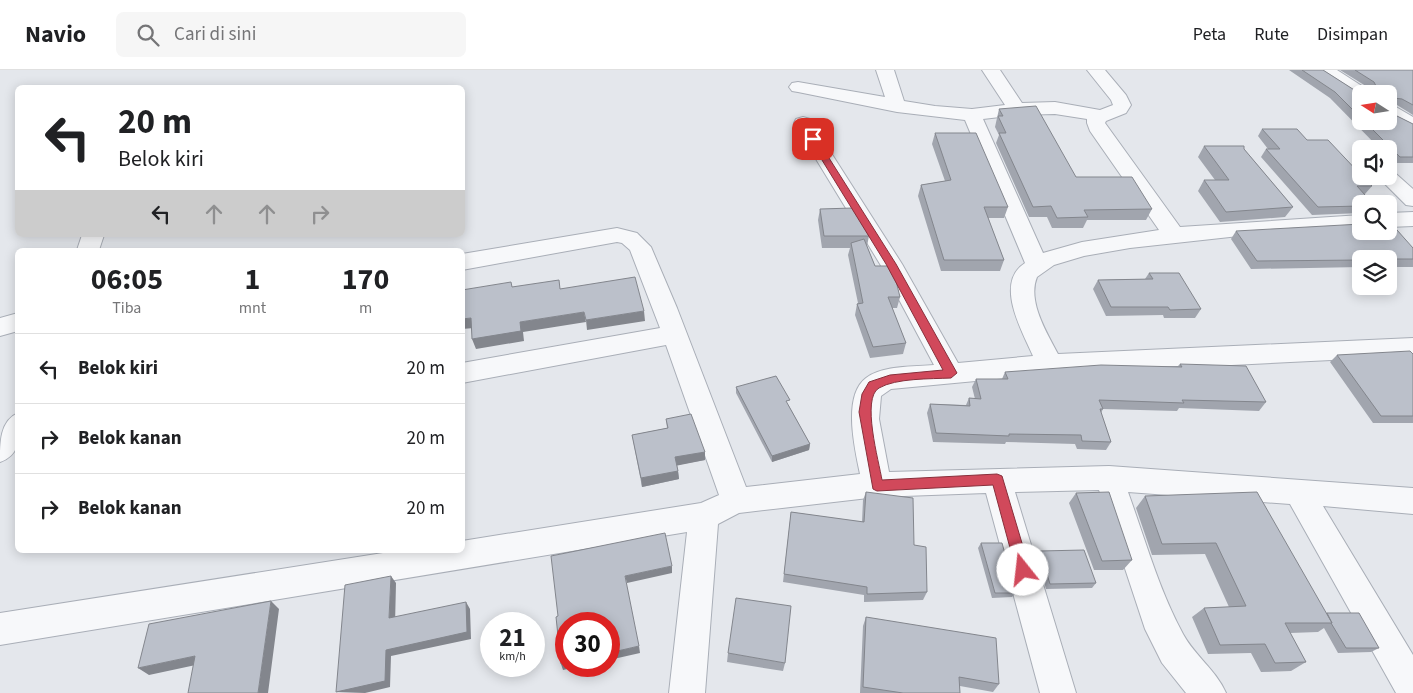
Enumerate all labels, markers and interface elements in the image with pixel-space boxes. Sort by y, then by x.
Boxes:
search box [116,12,466,57]
text: Navio [25,17,86,52]
icon: search [134,21,162,49]
text: Cari di sini [174,21,256,48]
text: Peta [1193,22,1226,47]
text: Rute [1254,22,1289,47]
text: Disimpan [1317,22,1388,47]
north arrow [1352,85,1398,130]
map controls [1352,85,1397,295]
text: 20 m [118,97,192,147]
icon: left [35,105,100,170]
pin [792,118,834,160]
icon: arrive [799,125,827,153]
button: sound [1352,140,1397,185]
text: Belok kiri [118,143,204,175]
button: search [1352,195,1397,240]
icon: left [147,200,175,228]
icon: ahead [200,200,228,228]
icon: ahead [253,200,281,228]
icon: right [306,200,334,228]
button: layers [1352,250,1397,295]
text: 06:05 [91,258,163,301]
text: 1 [244,258,260,301]
text: 170 [342,258,389,301]
text: Tiba [112,297,141,319]
text: mnt [239,297,266,319]
text: m [359,297,372,319]
icon: left [35,355,63,383]
text: Belok kiri [78,355,158,382]
text: 20 m [407,355,445,382]
icon: right [35,425,63,453]
text: Belok kanan [78,425,182,452]
text: 20 m [407,425,445,452]
icon: right [35,495,63,523]
text: Belok kanan [78,495,182,522]
text: 20 m [407,495,445,522]
position arrow [996,543,1048,595]
speed limit sign: 30 [555,612,620,677]
text: 21 [499,620,526,656]
text: km/h [499,648,526,665]

